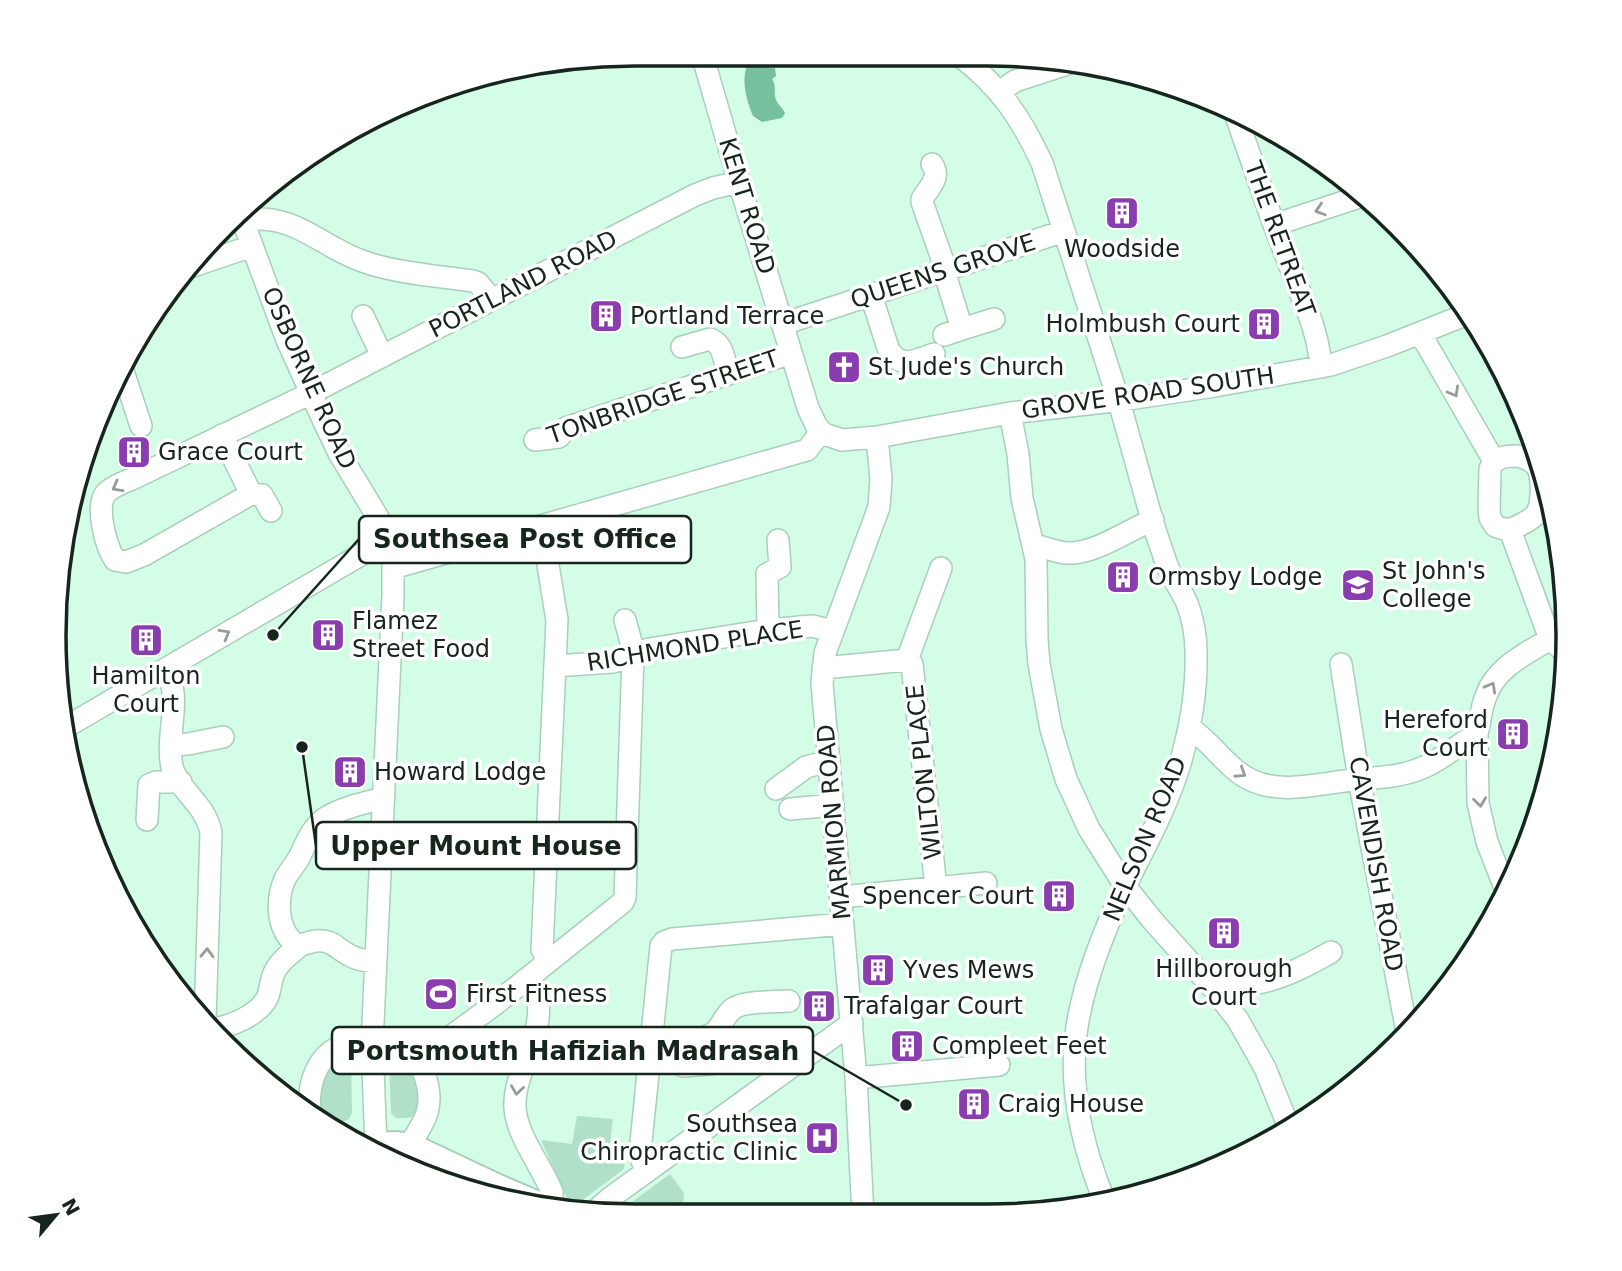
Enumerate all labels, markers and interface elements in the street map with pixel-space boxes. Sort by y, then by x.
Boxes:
street label: KENT ROAD [713,134,781,278]
street label: THE RETREAT [1239,157,1321,321]
building icon: Woodside [1103,194,1141,232]
one-way arrow [1314,202,1326,216]
street label: PORTLAND ROAD [424,224,622,344]
street label: QUEENS GROVE [847,228,1039,314]
place label: Woodside [1064,235,1180,263]
street label: OSBORNE ROAD [256,283,362,473]
building icon: Portland Terrace [587,297,625,335]
place label: Portland Terrace [630,302,824,330]
building icon: Holmbush Court [1245,305,1283,343]
place label: Holmbush Court [1046,310,1240,338]
street label: TONBRIDGE STREET [543,344,783,450]
church icon: St Jude's Church [825,348,863,386]
place label: St Jude's Church [868,353,1064,381]
street label: GROVE ROAD SOUTH [1020,361,1276,425]
one-way arrow [1446,385,1459,398]
building icon: Grace Court [115,433,153,471]
place label: Grace Court [158,438,303,466]
one-way arrow [112,478,124,492]
callout: Southsea Post Office [359,516,691,563]
text: Southsea Post Office [373,524,677,554]
place label: St John's College [1382,557,1486,613]
building icon: Ormsby Lodge [1104,558,1142,596]
place label: Ormsby Lodge [1148,563,1322,591]
school or university icon: St John's College [1339,566,1377,604]
place label: Flamez Street Food [352,607,490,663]
street label: RICHMOND PLACE [585,615,805,677]
building icon: Flamez Street Food [309,616,347,654]
building icon: Hamilton Court [127,621,165,659]
one-way arrow [217,630,230,643]
place label: Hamilton Court [92,662,200,718]
one-way arrow [1483,681,1496,694]
street label: WILTON PLACE [901,683,947,861]
place label: Hereford Court [1383,706,1488,762]
building icon: Hereford Court [1494,715,1532,753]
street label: MARMION ROAD [812,723,856,921]
street label: NELSON ROAD [1098,752,1192,926]
building icon: Howard Lodge [331,753,369,791]
street label: CAVENDISH ROAD [1343,754,1409,974]
place label: Howard Lodge [374,758,546,786]
one-way arrow [1233,765,1246,778]
one-way arrow [1472,796,1487,808]
callout: Upper Mount House [316,822,636,869]
text: Upper Mount House [330,831,622,861]
building icon: Spencer Court [1040,877,1078,915]
place label: Spencer Court [862,882,1034,910]
building icon: Hillborough Court [1205,914,1243,952]
one-way arrow [199,947,215,957]
building icon: Yves Mews [859,951,897,989]
place label: Hillborough Court [1155,955,1293,1011]
place label: Yves Mews [902,956,1034,984]
sports icon: First Fitness [422,975,460,1013]
place label: First Fitness [466,980,607,1008]
building icon: Trafalgar Court [800,987,838,1025]
place label: Trafalgar Court [843,992,1023,1020]
callout: Portsmouth Hafiziah Madrasah [332,1027,813,1074]
building icon: Compleet Feet [888,1027,926,1065]
place label: Compleet Feet [932,1032,1107,1060]
text: Portsmouth Hafiziah Madrasah [347,1036,799,1066]
one-way arrow [510,1084,525,1096]
building icon: Craig House [955,1085,993,1123]
place label: Craig House [998,1090,1144,1118]
place label: Southsea Chiropractic Clinic [580,1110,798,1166]
hospital icon: Southsea Chiropractic Clinic [803,1119,841,1157]
north arrow [21,1180,91,1250]
text: N [57,1194,84,1219]

